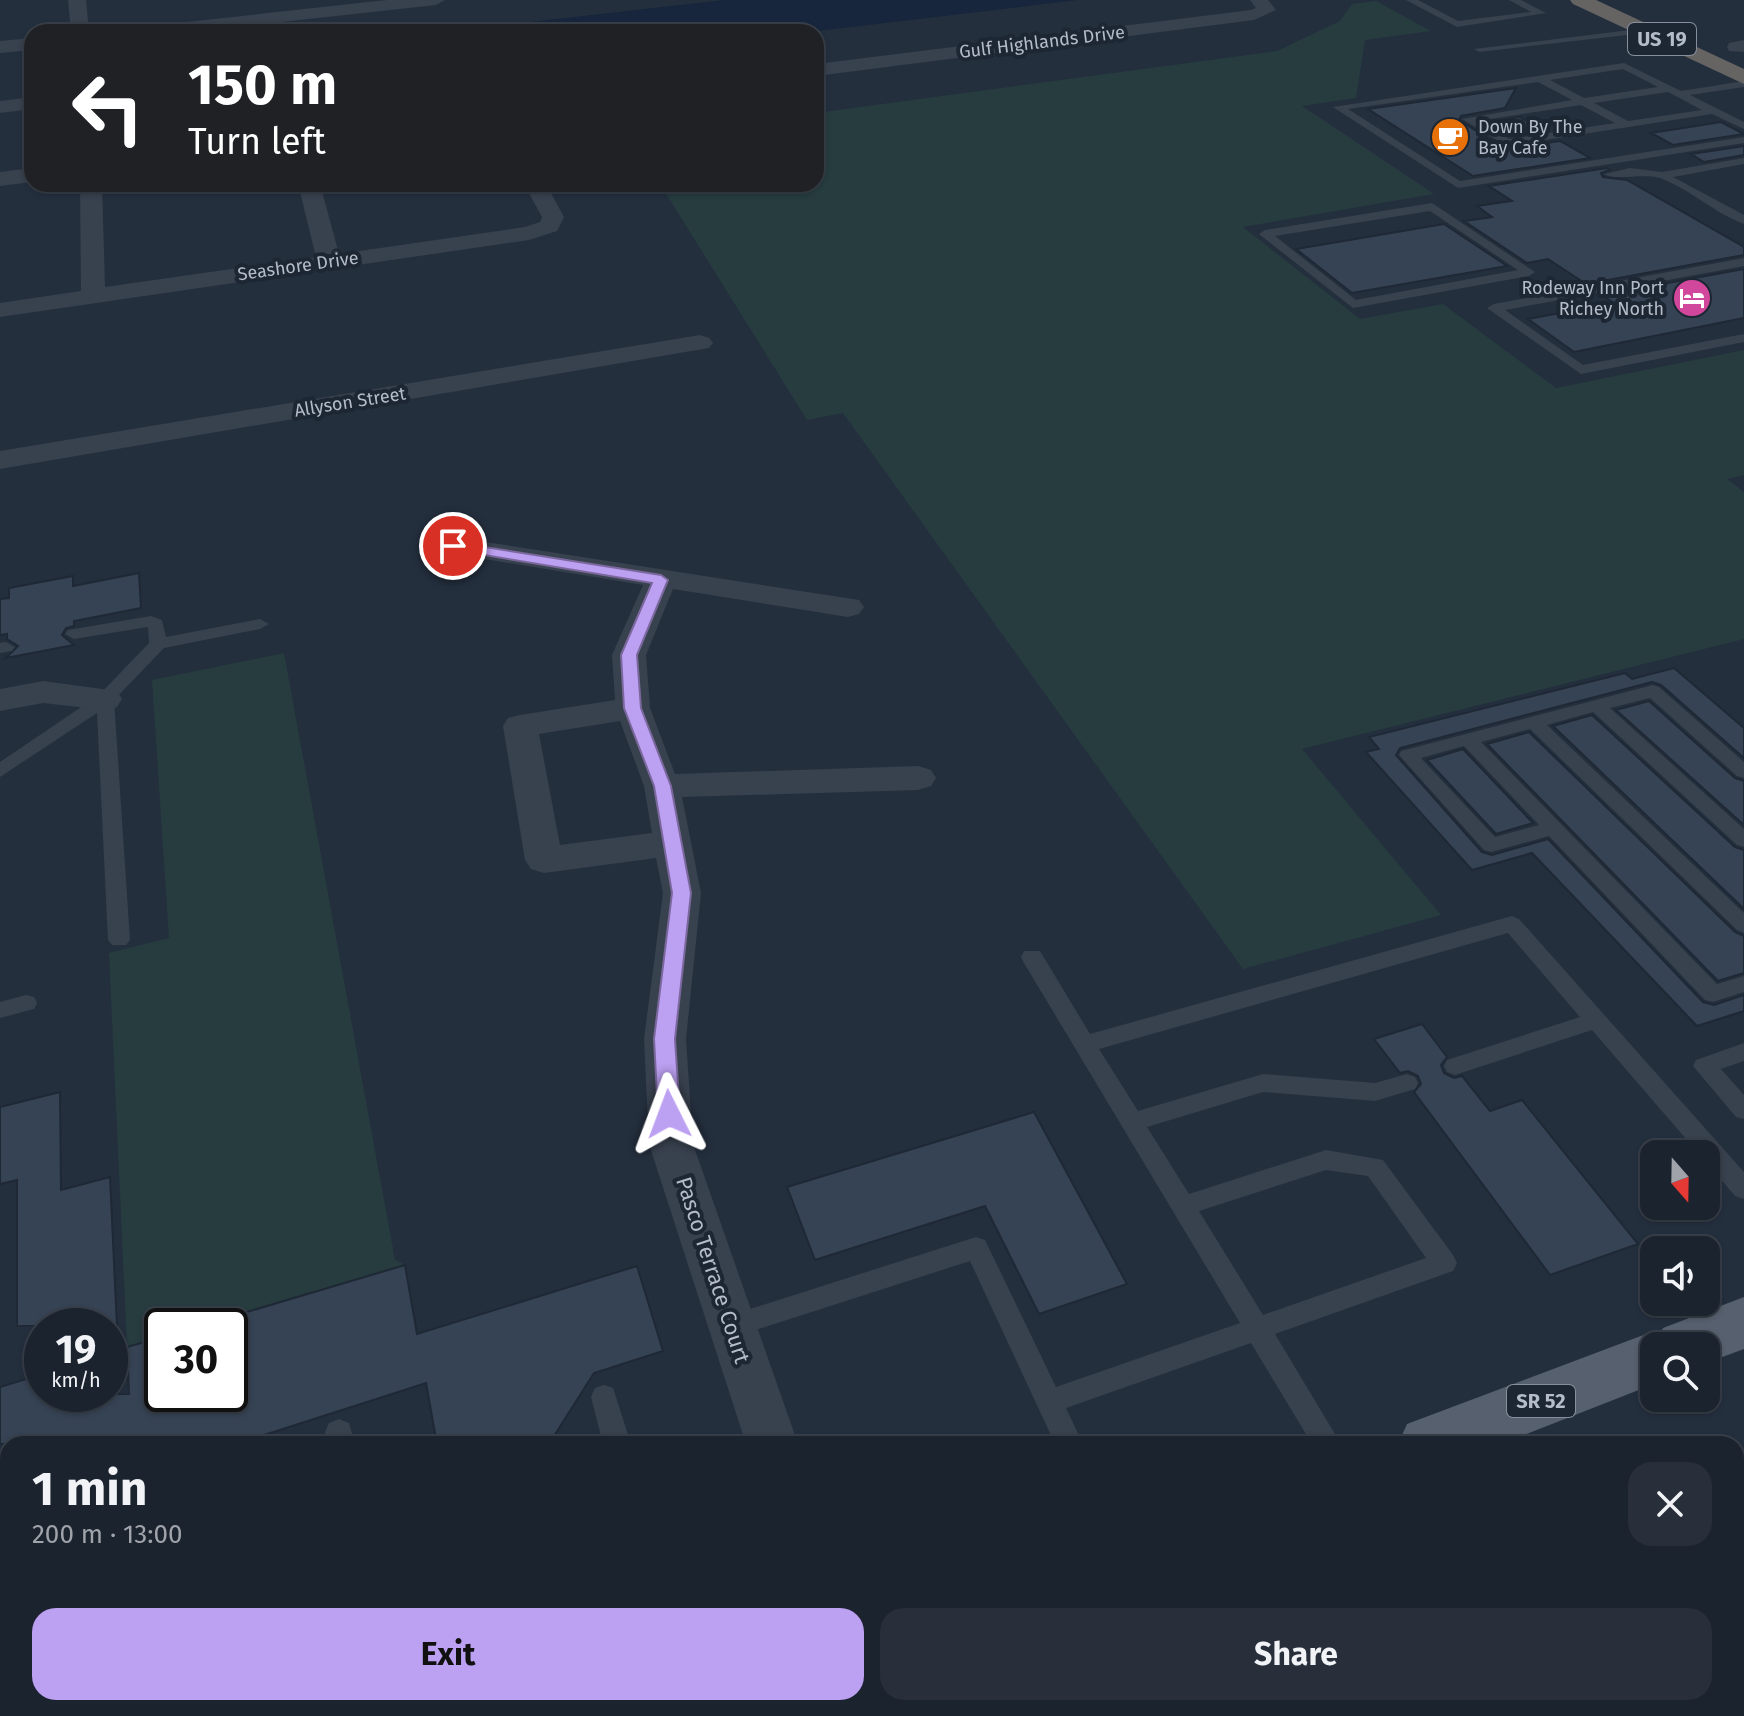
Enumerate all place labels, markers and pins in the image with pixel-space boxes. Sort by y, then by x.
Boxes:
cafe icon: Down By The Bay Cafe [1429,116,1471,158]
place label: Down By The Bay Cafe [1478,116,1583,159]
place label: Rodeway Inn Port Richey North [1521,277,1664,320]
hotel icon: Rodeway Inn Port Richey North [1671,277,1713,319]
pin [419,512,487,580]

